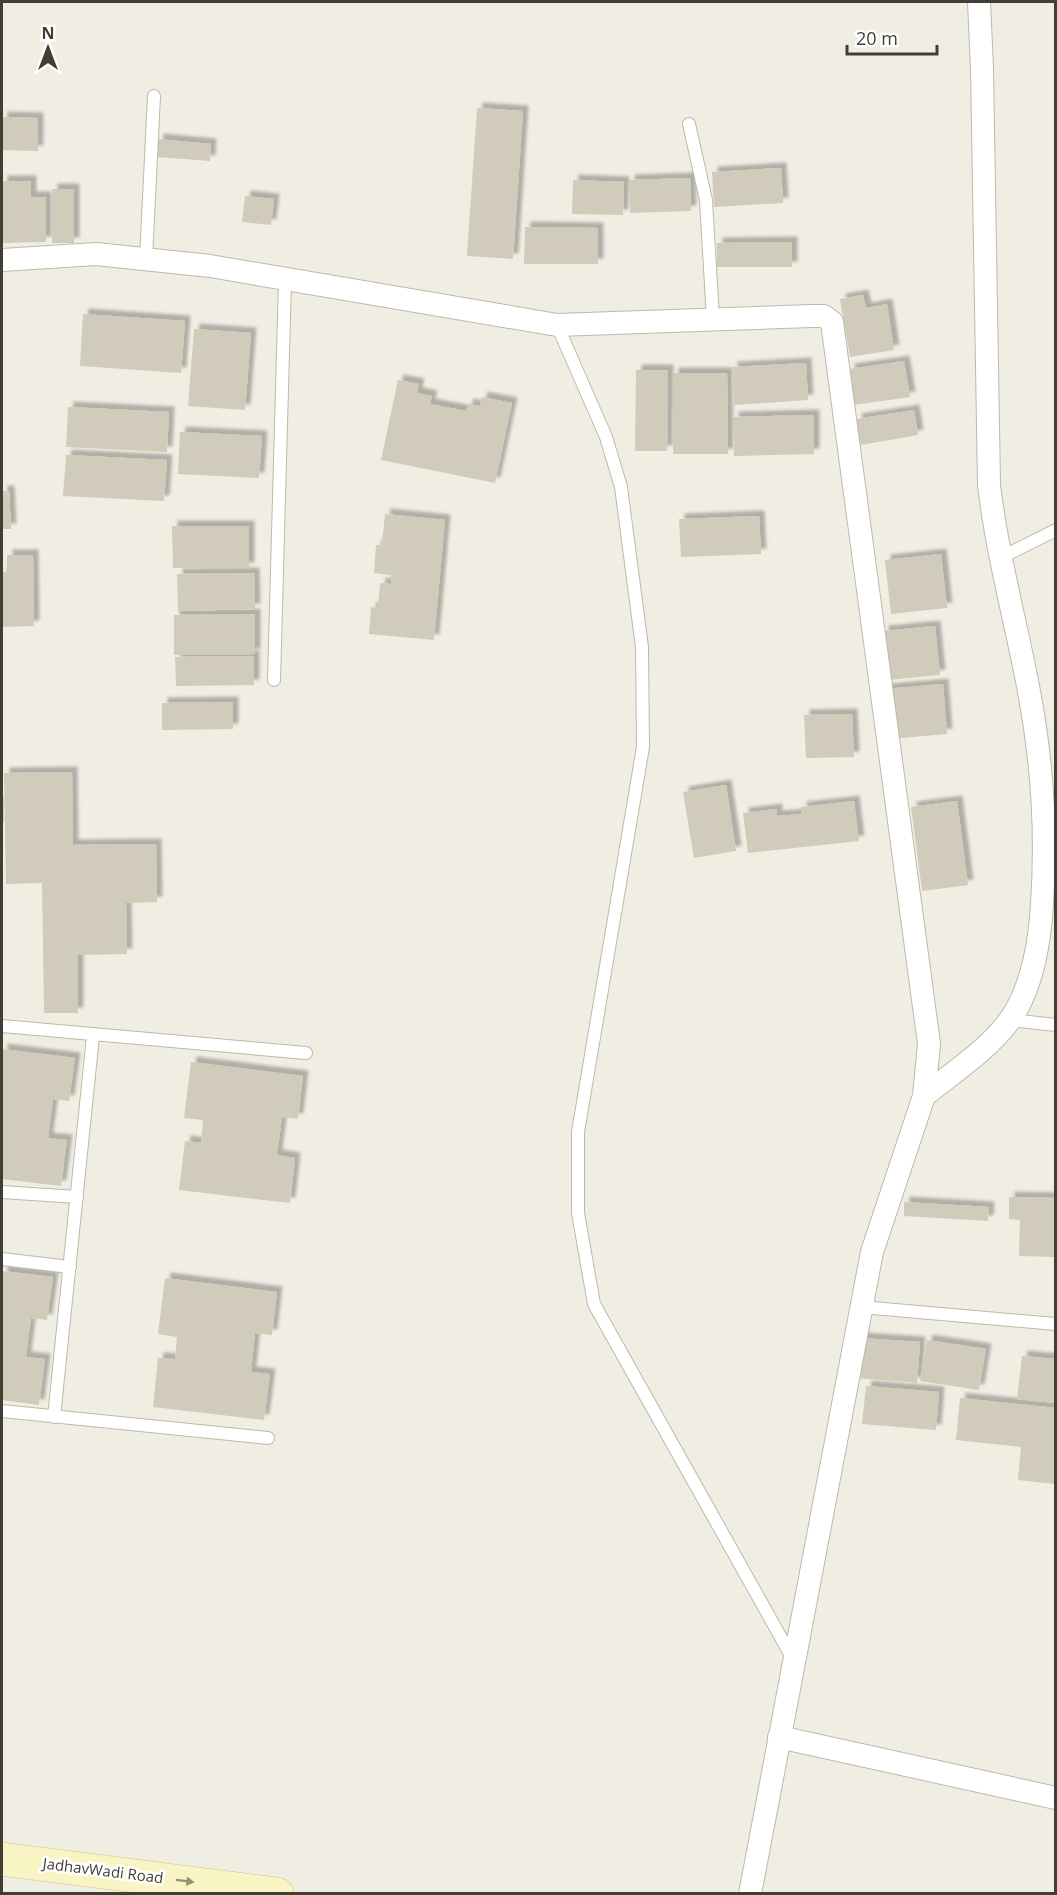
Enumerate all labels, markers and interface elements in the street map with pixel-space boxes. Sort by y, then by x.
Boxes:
north arrow [18,18,78,78]
scale bar [847,18,937,56]
text: N [41,22,55,44]
text: 20 m [856,26,898,50]
street label: JadhavWadi Road [40,1852,165,1887]
one-way arrow [175,1876,194,1885]

